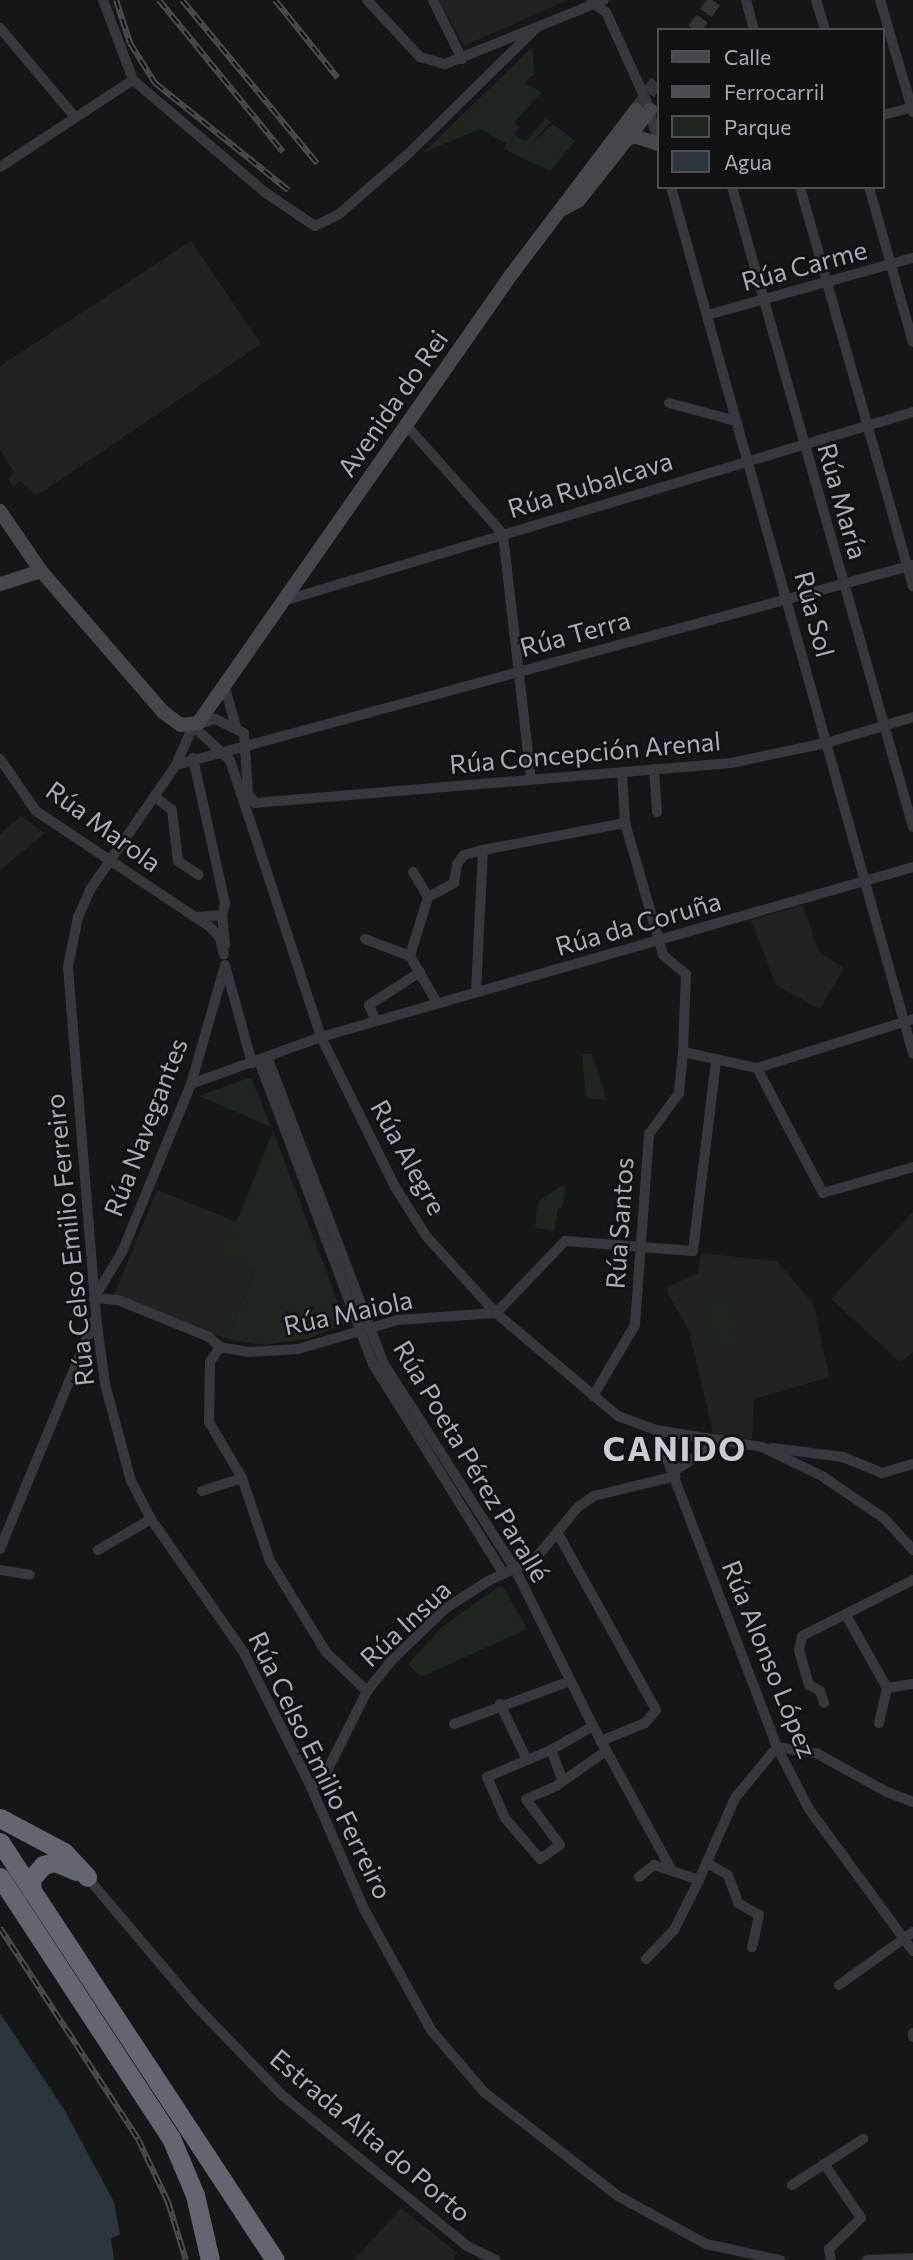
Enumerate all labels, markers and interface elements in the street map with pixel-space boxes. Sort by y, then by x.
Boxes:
legend [657,28,885,189]
text: Calle [724,44,771,69]
text: Ferrocarril [724,79,825,104]
text: Parque [724,114,791,139]
text: Agua [724,149,772,174]
street label: Rúa Carme [738,233,870,297]
street label: Avenida do Rei [330,324,454,482]
street label: Rúa María [812,439,874,563]
street label: Rúa Rubalcava [504,444,676,524]
street label: Rúa Sol [789,568,841,660]
street label: Rúa Terra [516,603,634,663]
street label: Rúa Concepción Arenal [448,725,722,779]
street label: Rúa Marola [41,774,167,878]
street label: Rúa da Coruña [552,884,724,962]
street label: Rúa Navegantes [97,1034,193,1220]
street label: Rúa Celso Emilio Ferreiro [38,1092,100,1388]
street label: Rúa Alegre [365,1094,453,1220]
street label: Rúa Santos [599,1156,639,1290]
street label: Rúa Maiola [281,1283,415,1341]
street label: Rúa Poeta Pérez Parallé [387,1335,557,1587]
district label: CANIDO [604,1428,746,1468]
street label: Rúa Alonso López [716,1556,824,1762]
street label: Rúa Insua [353,1573,457,1673]
street label: Rúa Celso Emilio Ferreiro [243,1626,399,1904]
street label: Estrada Alta do Porto [264,2042,478,2228]

